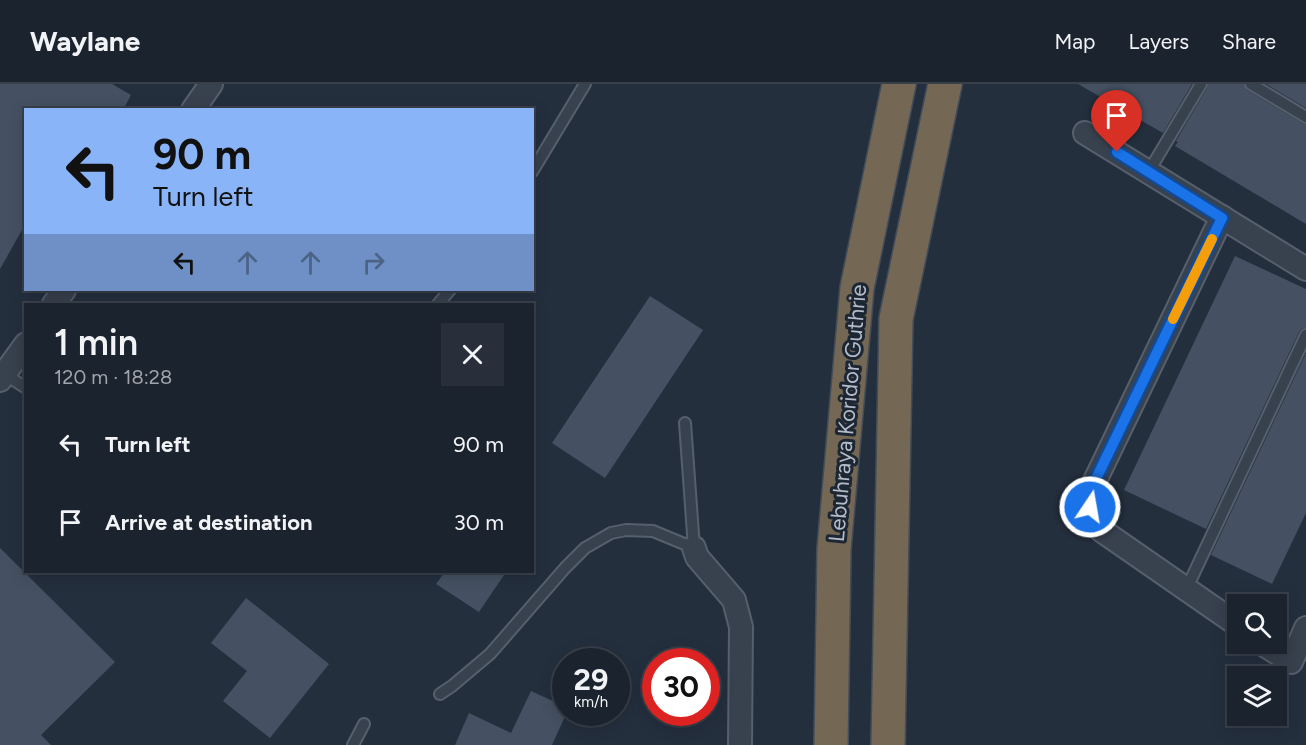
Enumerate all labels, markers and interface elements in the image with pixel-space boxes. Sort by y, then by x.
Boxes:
text: Waylane [30,24,140,58]
text: Map [1055,29,1095,54]
text: Layers [1128,29,1189,54]
text: Share [1222,29,1276,54]
pin [1091,90,1142,152]
icon: arrive [1100,99,1133,132]
text: 90 m [153,129,251,180]
icon: left [54,132,132,210]
text: Turn left [153,180,253,213]
icon: left [168,246,201,279]
icon: ahead [231,246,264,279]
icon: ahead [294,246,327,279]
icon: right [357,246,390,279]
street label: Lebuhraya Koridor Guthrie [823,283,872,543]
text: 1 min [54,321,138,364]
button: close [441,323,504,386]
text: 120 m · 18:28 [54,365,172,389]
icon: left [54,428,87,461]
text: Turn left [105,431,191,458]
text: 90 m [453,431,504,458]
position arrow [1058,475,1122,539]
icon: arrive [54,506,87,539]
text: Arrive at destination [105,509,313,536]
text: 30 m [454,509,504,536]
map controls [1227,594,1287,726]
button: search [1227,594,1287,654]
speed limit sign: 30 [642,648,720,726]
text: 29 [574,661,608,698]
button: layers [1227,666,1287,726]
text: km/h [574,693,608,711]

